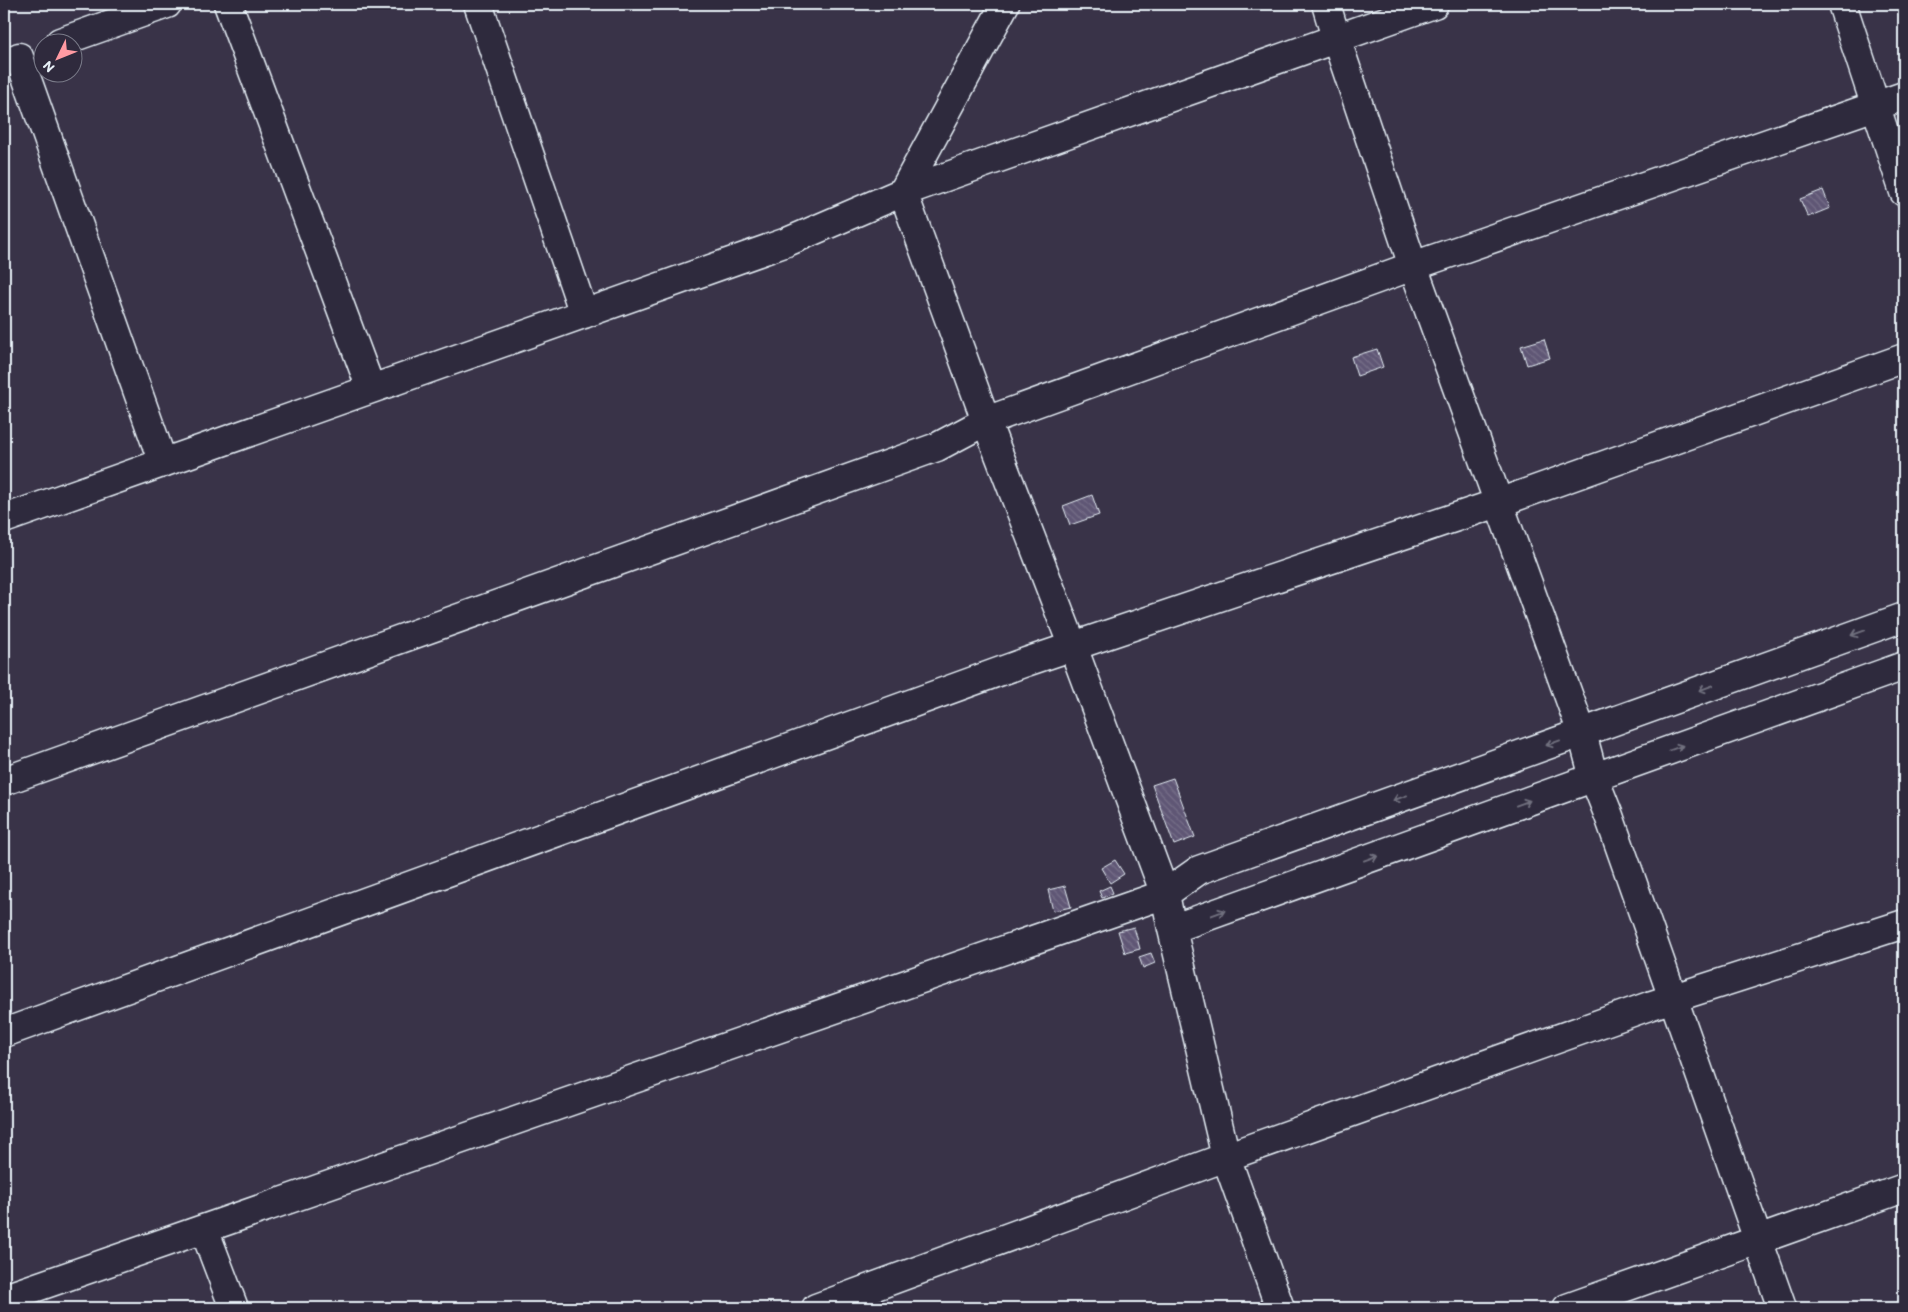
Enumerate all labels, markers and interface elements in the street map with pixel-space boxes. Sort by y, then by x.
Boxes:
north arrow [32,32,82,82]
text: N [39,57,58,76]
one-way arrow [1851,629,1867,638]
one-way arrow [1698,684,1714,693]
one-way arrow [1545,739,1561,748]
one-way arrow [1668,743,1684,752]
one-way arrow [1392,794,1408,803]
one-way arrow [1515,798,1531,807]
one-way arrow [1362,853,1378,862]
one-way arrow [1209,908,1225,917]

